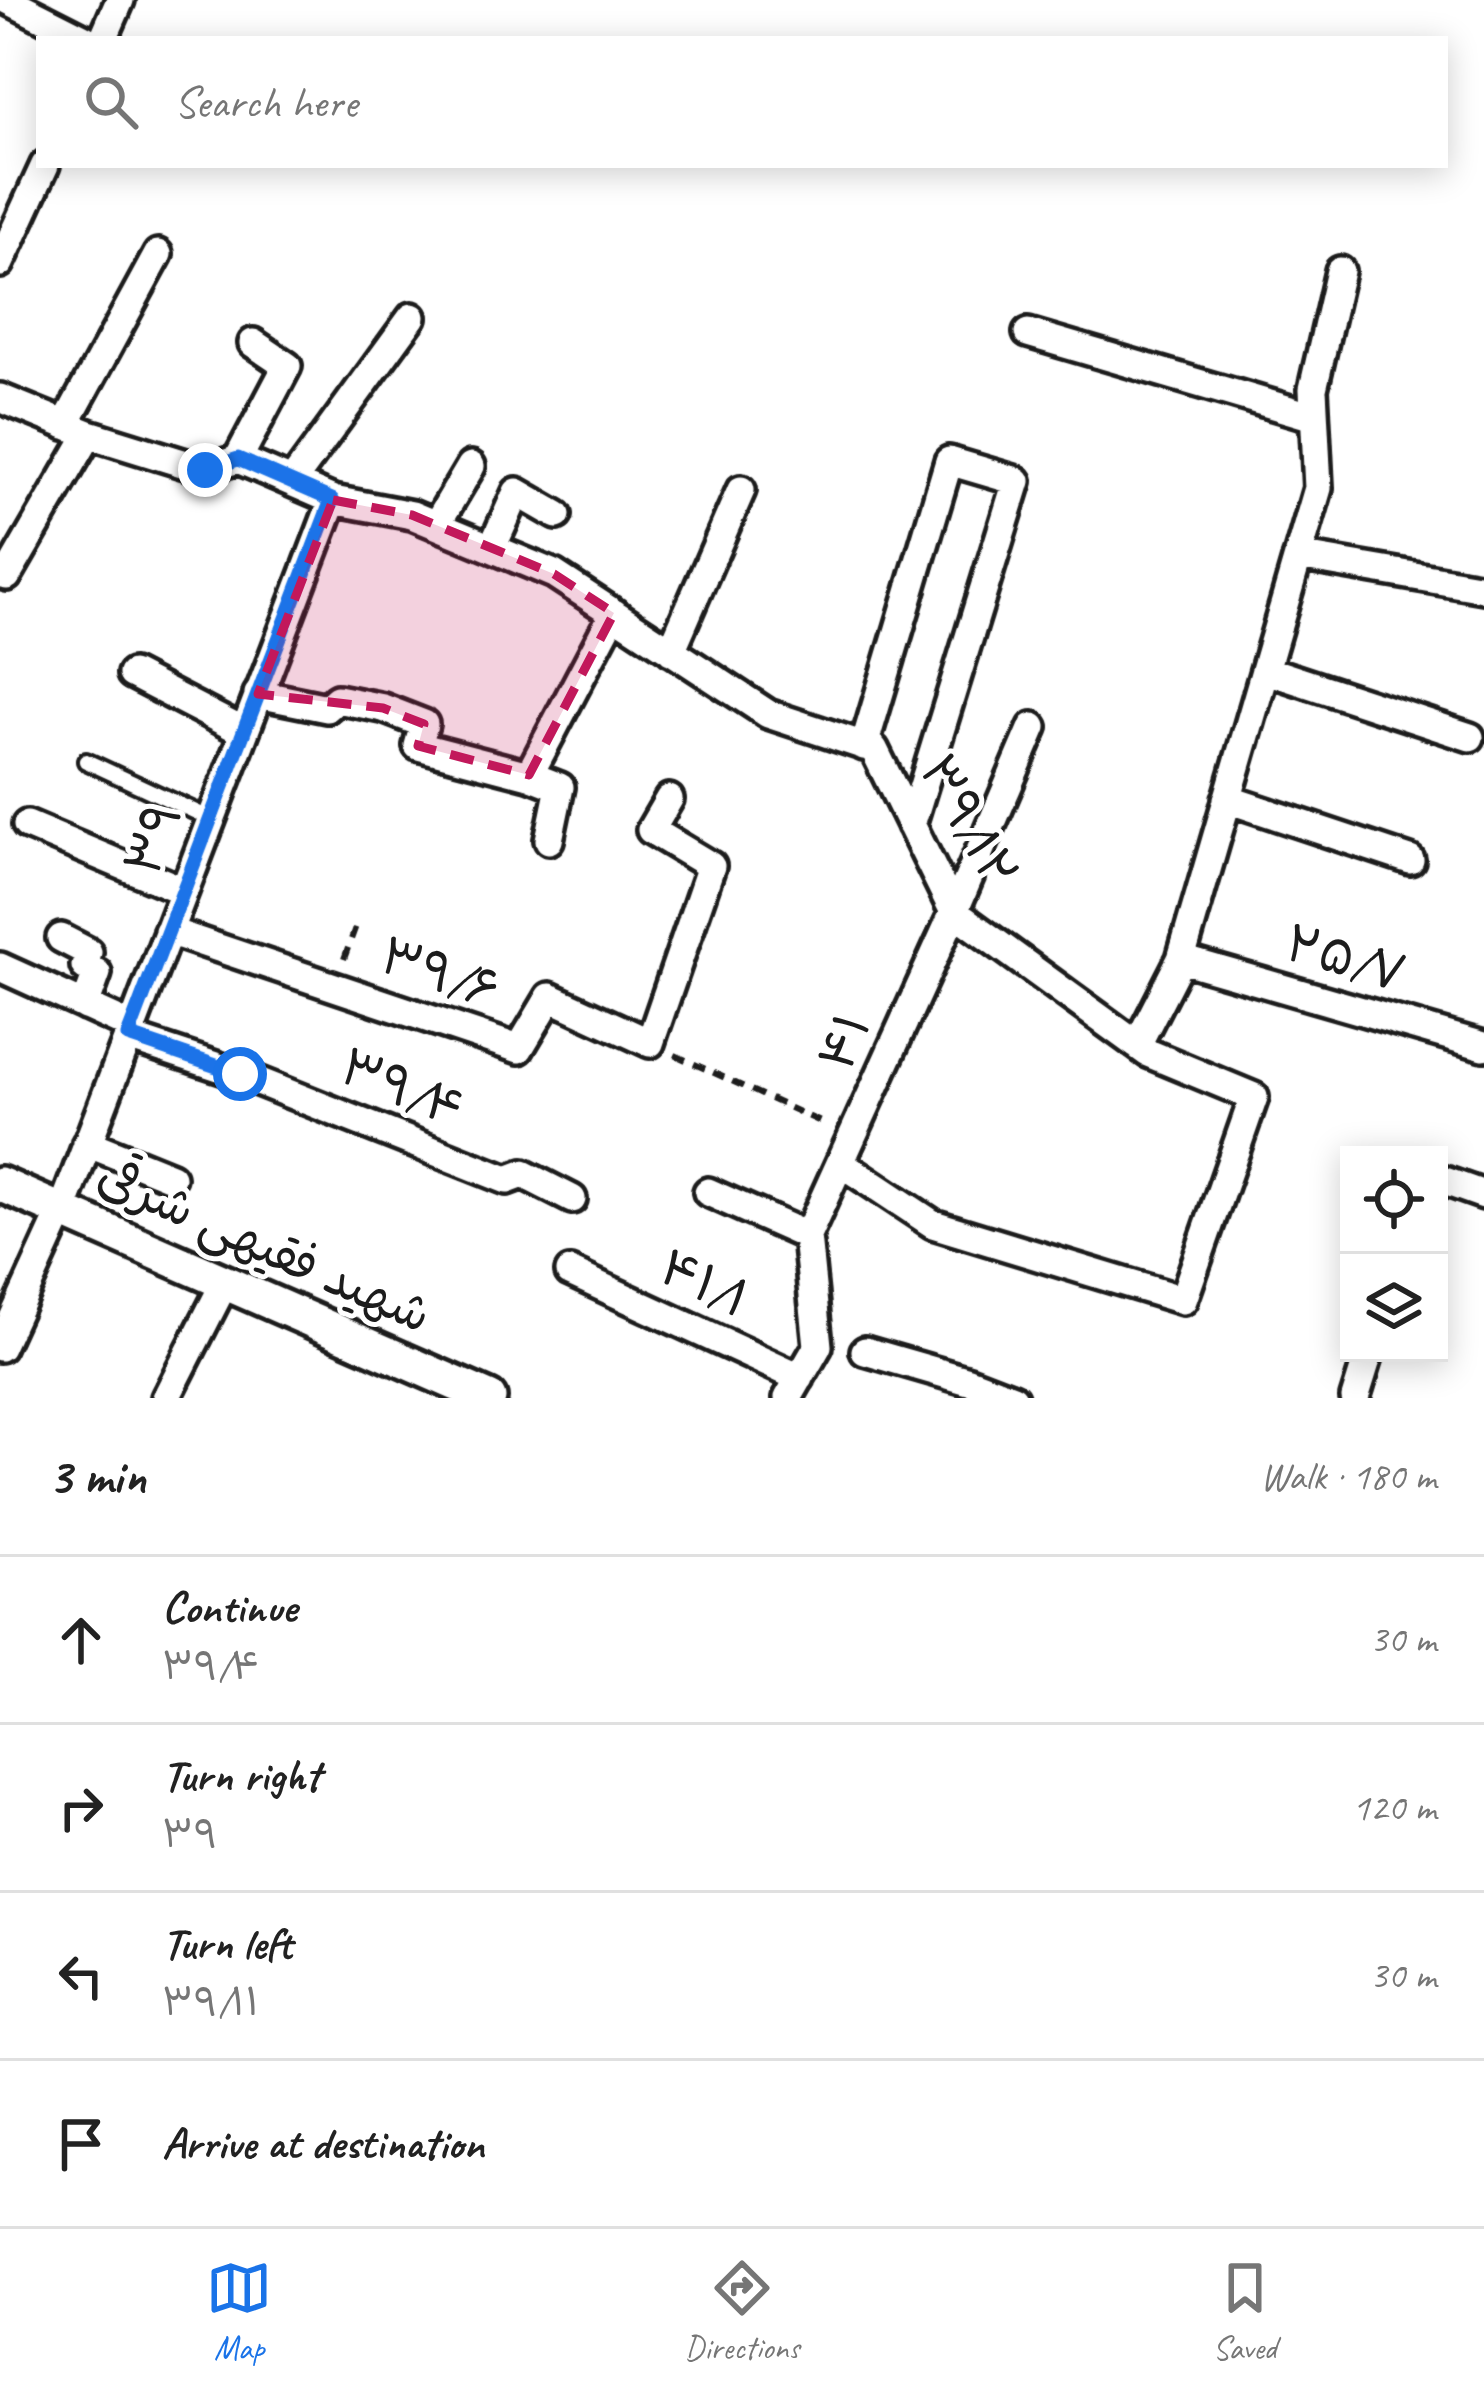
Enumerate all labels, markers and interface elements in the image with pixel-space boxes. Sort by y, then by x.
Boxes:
search box [36,36,1448,168]
icon: search [78,69,144,135]
text: Search here [174,74,357,131]
route end [178,443,232,497]
street label: ۳۹/۱۲ [906,743,1033,900]
street label: ۳۹ [110,792,196,884]
street label: ۲۵/۷ [1278,910,1413,1006]
street label: ۳۹/۶ [372,923,508,1023]
street label: ۴۱ [803,1002,885,1080]
street label: ۳۹/۴ [331,1034,474,1142]
route start [213,1047,267,1101]
street label: شهید فقیهی شرقی [87,1143,441,1348]
map controls [1340,1146,1448,1362]
button: locate [1340,1146,1448,1254]
street label: ۴۱/۱ [649,1234,760,1331]
button: layers [1340,1254,1448,1362]
text: 3 min [48,1444,146,1508]
text: Walk · 180 m [1260,1452,1436,1501]
text: Continue [162,1579,296,1636]
icon: ahead [48,1607,114,1673]
text: 30 m [1370,1615,1436,1664]
text: ۳۹/۴ [162,1642,261,1691]
text: Turn right [162,1747,320,1804]
icon: right [48,1775,114,1841]
text: 120 m [1352,1783,1436,1832]
text: ۳۹ [162,1810,218,1859]
text: Turn left [162,1915,292,1972]
icon: left [48,1943,114,2009]
text: 30 m [1370,1951,1436,2000]
text: ۳۹/۱۱ [162,1978,260,2027]
icon: arrive [48,2111,114,2177]
text: Arrive at destination [162,2115,484,2172]
tab: Map [206,2255,272,2369]
tab: Directions [685,2255,799,2369]
tab: Saved [1212,2255,1278,2369]

